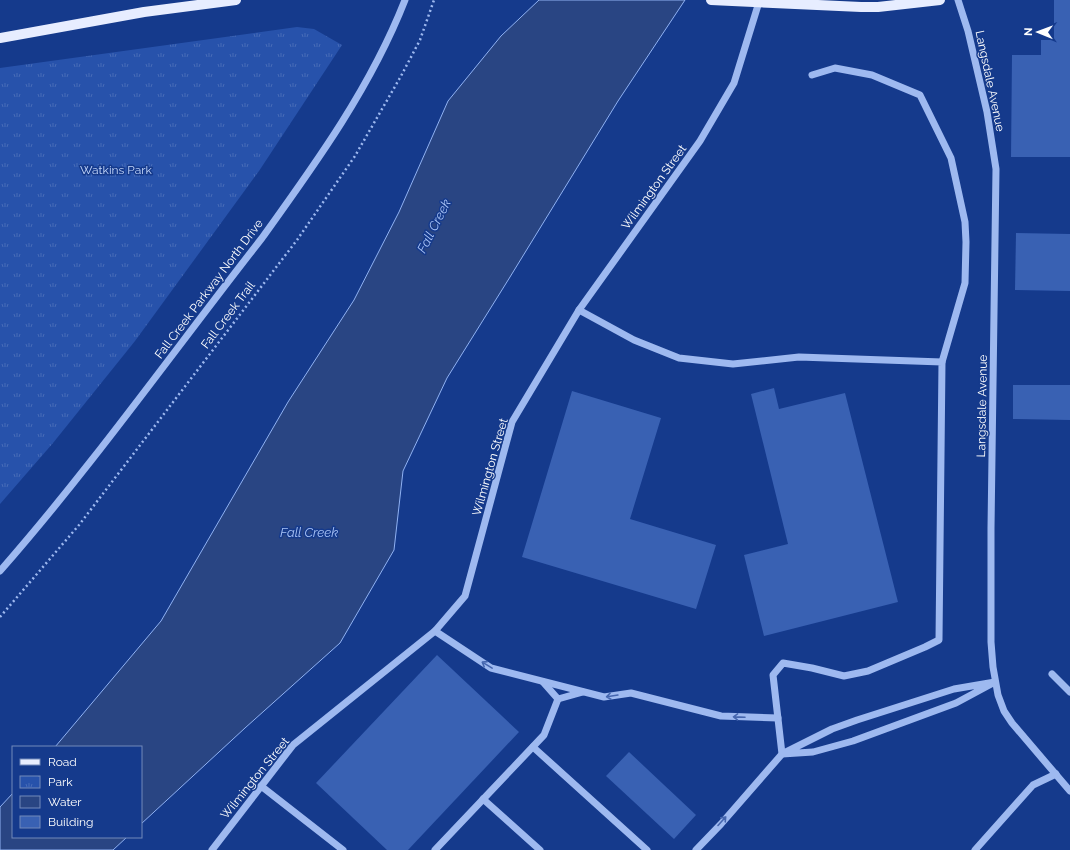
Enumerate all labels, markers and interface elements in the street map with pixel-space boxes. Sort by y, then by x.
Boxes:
north arrow [1018,12,1058,52]
text: N [1022,28,1035,36]
street label: Langsdale Avenue [972,29,1008,133]
street label: Wilmington Street [619,142,689,232]
park label: Watkins Park [80,163,153,177]
water label: Fall Creek [414,197,454,255]
street label: Fall Creek Parkway North Drive [152,217,266,361]
street label: Fall Creek Trail [198,278,258,351]
street label: Langsdale Avenue [974,354,990,458]
street label: Wilmington Street [469,417,511,517]
water label: Fall Creek [280,525,338,540]
one-way arrow [481,661,493,669]
one-way arrow [606,692,619,700]
one-way arrow [733,713,746,721]
street label: Wilmington Street [218,734,292,822]
legend [12,746,142,838]
text: Road [48,755,77,769]
text: Park [48,775,73,789]
text: Water [48,795,82,809]
text: Building [48,815,94,829]
one-way arrow [718,816,727,827]

